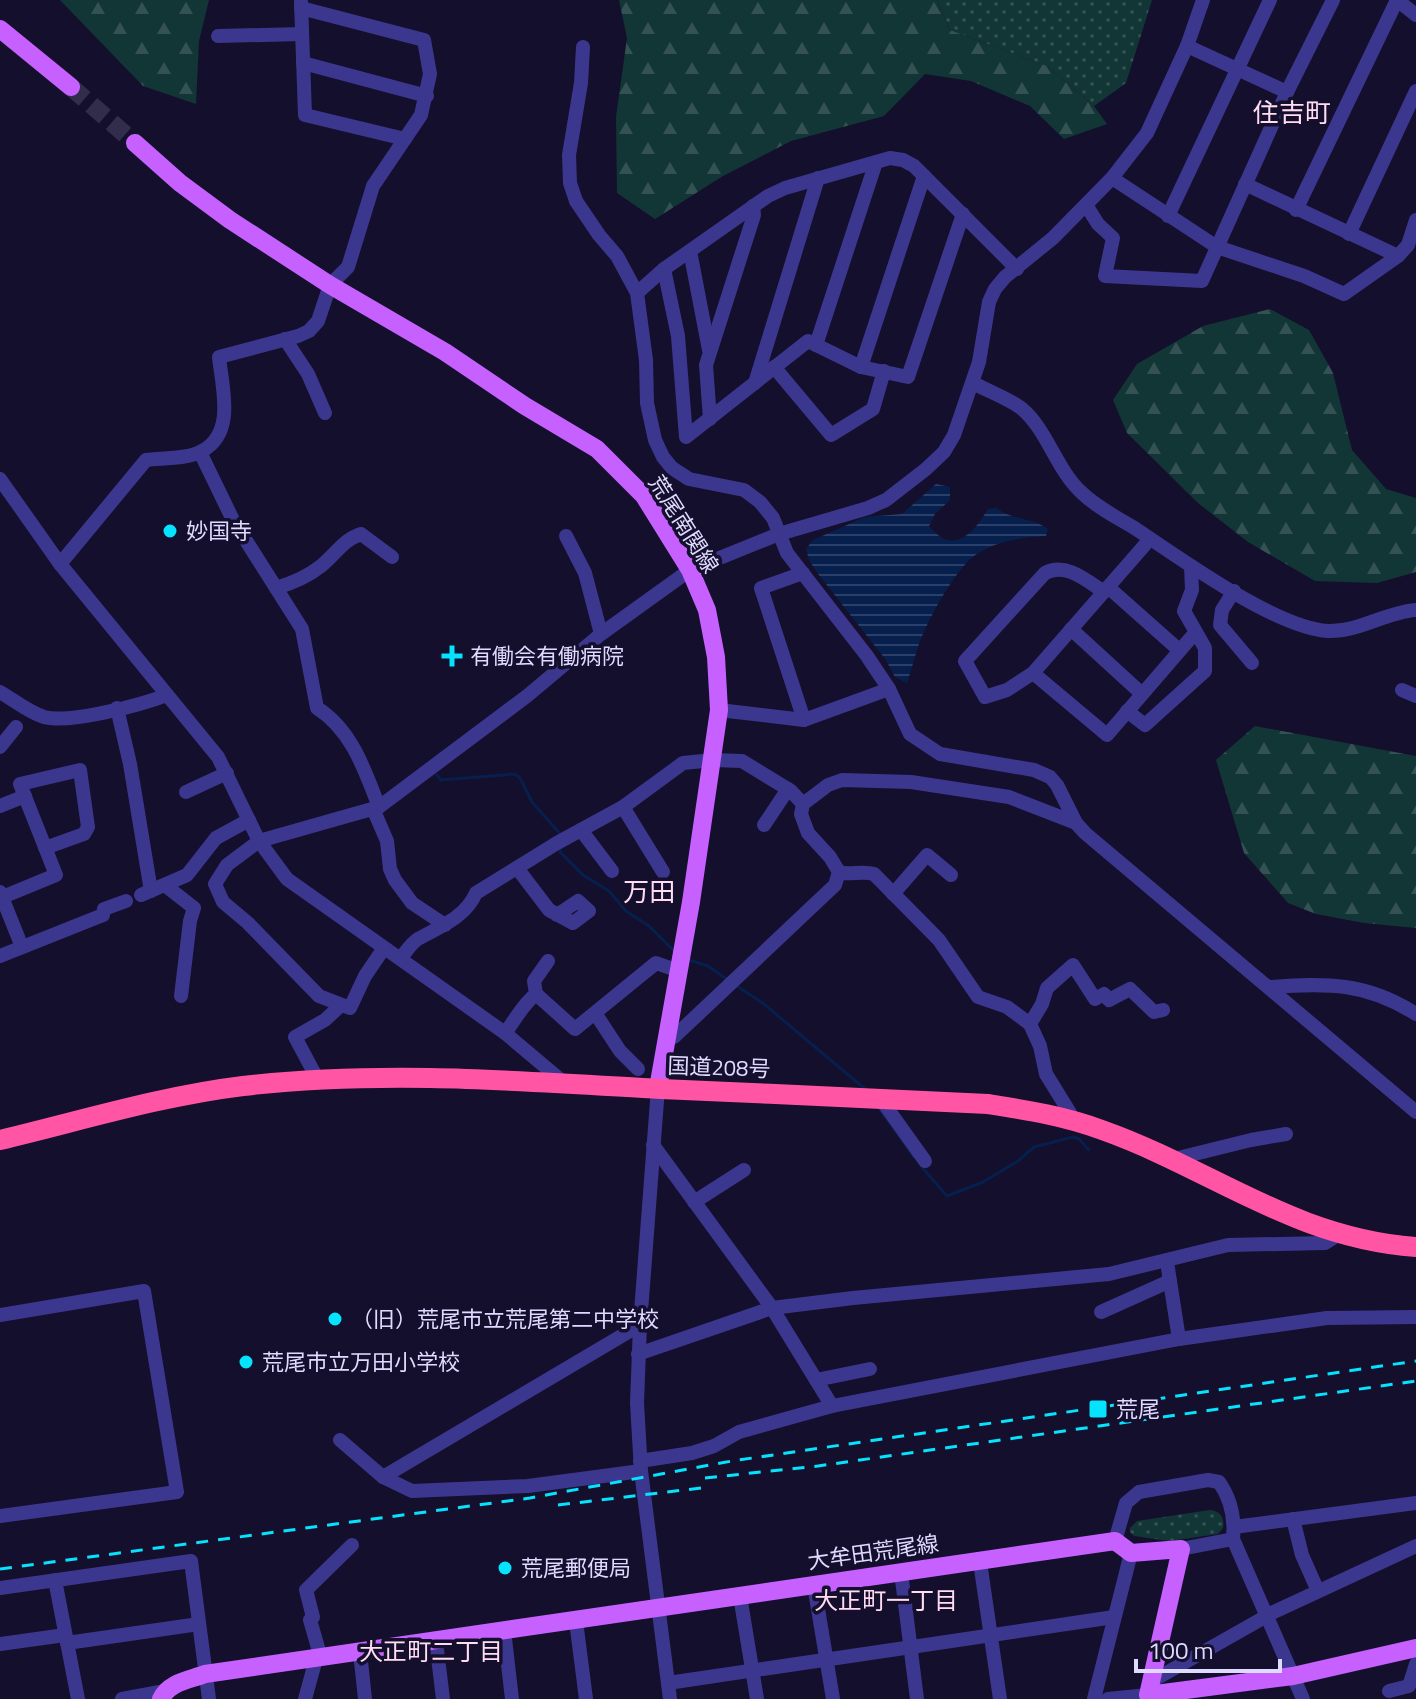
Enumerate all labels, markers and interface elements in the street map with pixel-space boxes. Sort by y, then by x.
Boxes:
district label: 住吉町 [1253,93,1331,132]
street label: 荒尾南関線 [640,468,728,580]
place label: 妙国寺 [186,514,252,548]
marker: 妙国寺 [161,522,179,540]
place label: 有働会有働病院 [470,639,624,673]
marker: 有働会有働病院 [441,645,463,667]
district label: 万田 [623,872,675,911]
street label: 国道208号 [667,1048,771,1086]
place label: （旧）荒尾市立荒尾第二中学校 [351,1302,659,1336]
marker: （旧）荒尾市立荒尾第二中学校 [326,1310,344,1328]
place label: 荒尾市立万田小学校 [262,1345,460,1379]
marker: 荒尾市立万田小学校 [237,1353,255,1371]
place label: 荒尾 [1116,1392,1160,1426]
marker: 荒尾 [1087,1398,1109,1420]
street label: 大牟田荒尾線 [805,1526,941,1578]
place label: 荒尾郵便局 [521,1551,631,1585]
marker: 荒尾郵便局 [496,1559,514,1577]
district label: 大正町一丁目 [814,1582,958,1618]
scale bar [1136,1623,1280,1673]
text: 100 m [1148,1632,1214,1668]
district label: 大正町二丁目 [359,1633,503,1669]

